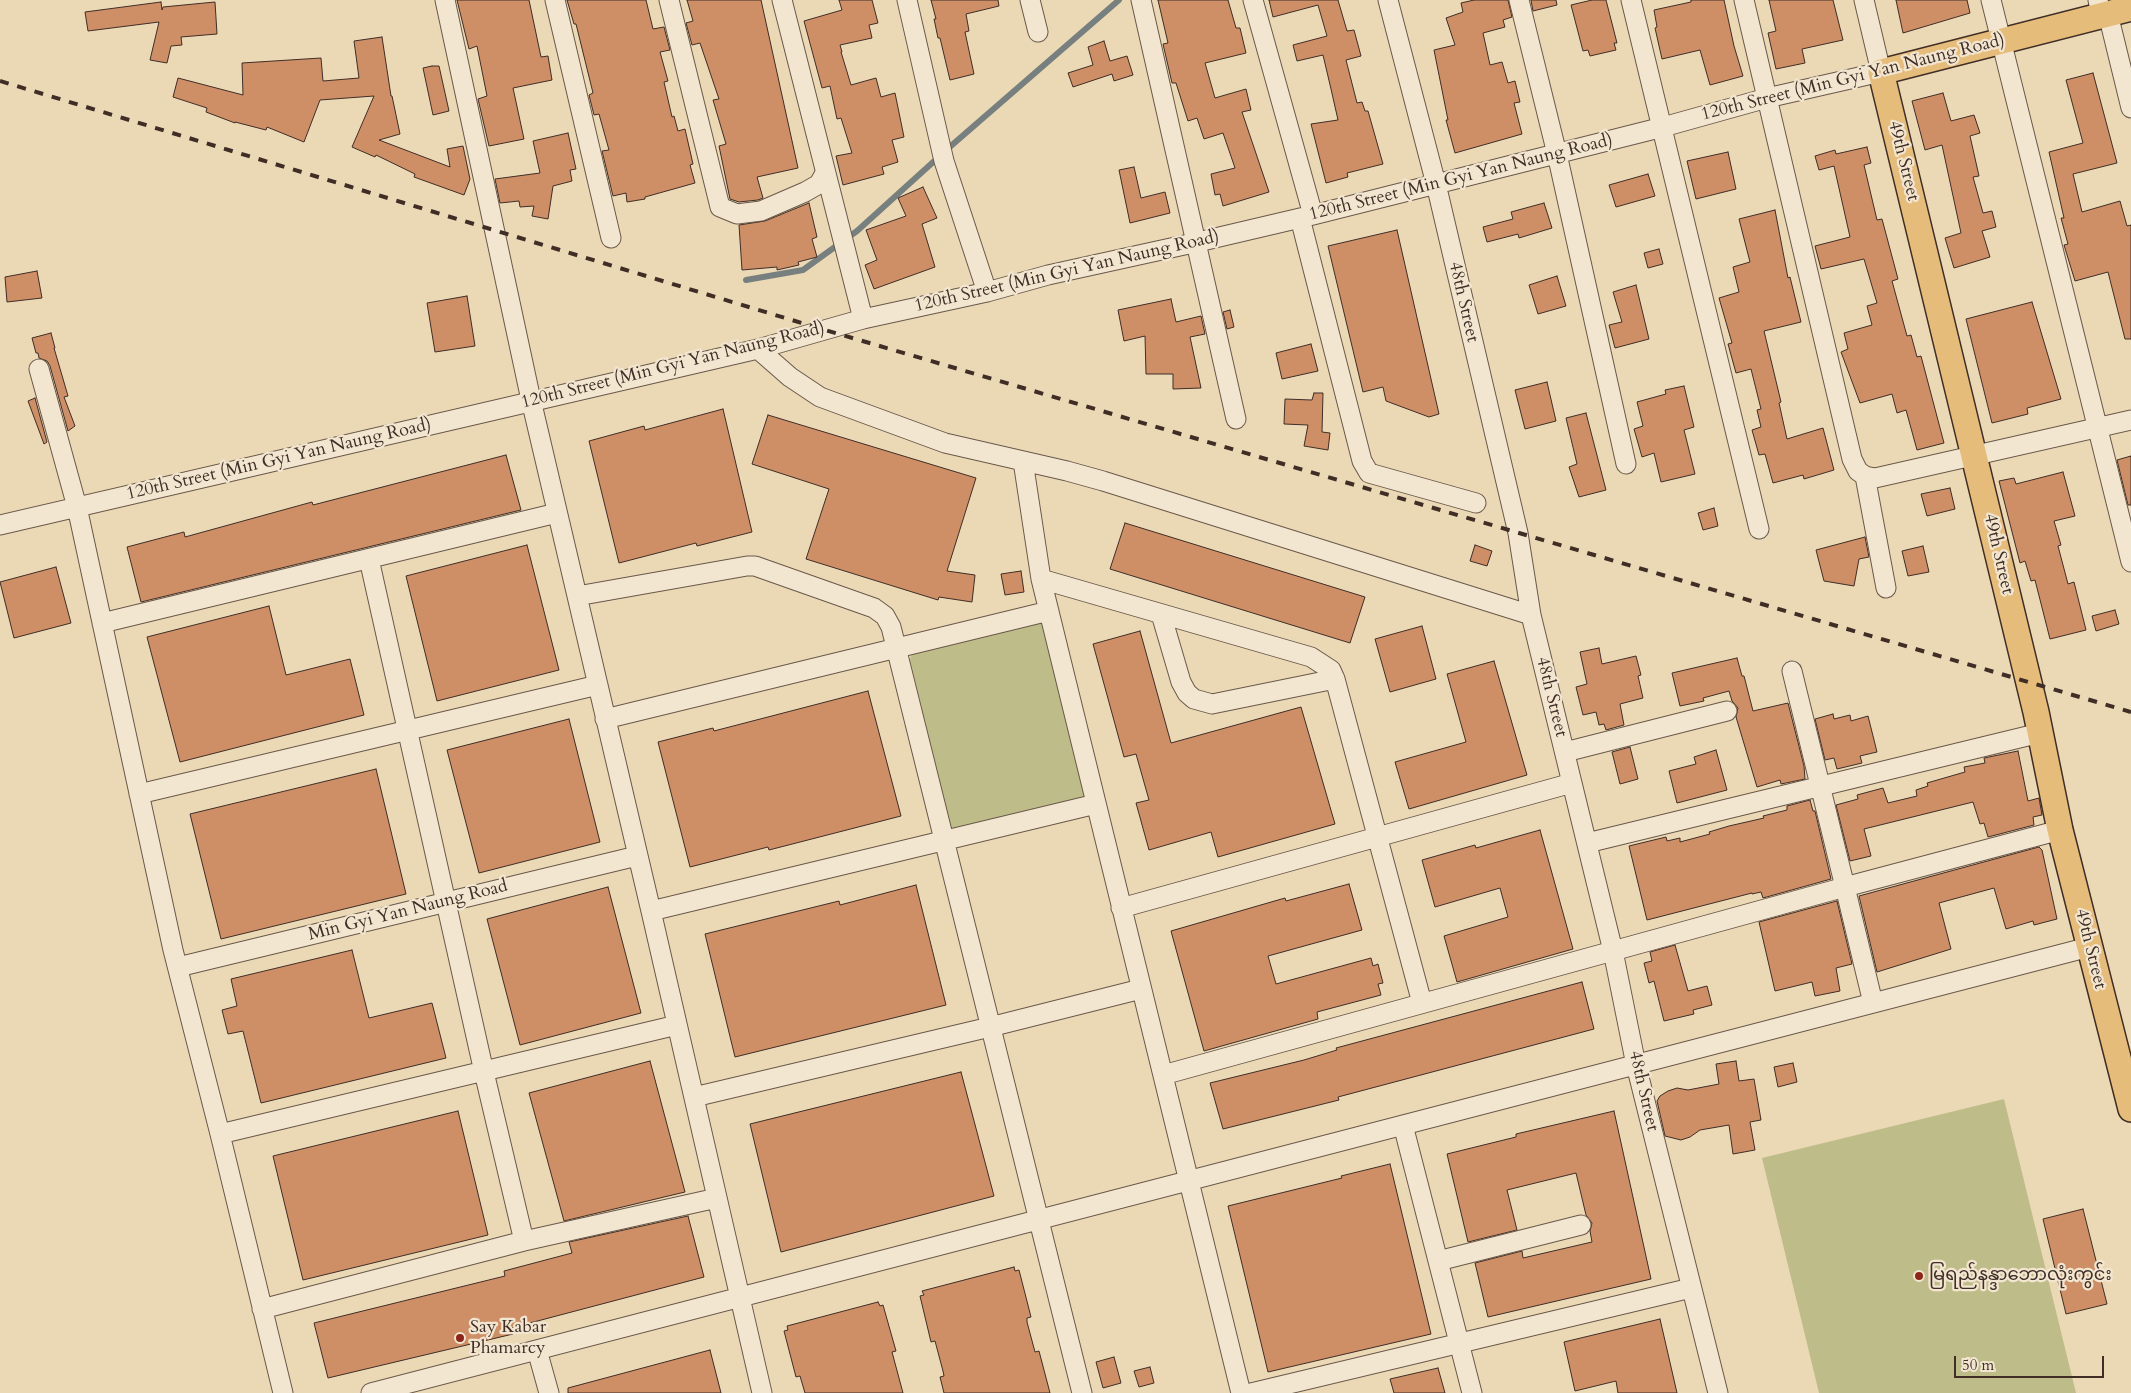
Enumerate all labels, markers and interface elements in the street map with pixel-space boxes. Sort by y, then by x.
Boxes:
street label: 120th Street (Min Gyi Yan Naung Road) [1699,30,2007,126]
street label: 49th Street [1883,119,1923,203]
street label: 120th Street (Min Gyi Yan Naung Road) [1307,130,1615,226]
street label: 120th Street (Min Gyi Yan Naung Road) [912,226,1222,318]
street label: 48th Street [1443,260,1483,344]
street label: 120th Street (Min Gyi Yan Naung Road) [519,318,827,414]
street label: 120th Street (Min Gyi Yan Naung Road) [124,414,434,506]
street label: 49th Street [1978,512,2018,596]
street label: 48th Street [1531,655,1571,739]
street label: Min Gyi Yan Naung Road [306,876,510,946]
street label: 49th Street [2070,907,2110,991]
street label: 48th Street [1623,1049,1663,1133]
place label: မြရည်နန္ဒာဘောလုံးကွင်း [1929,1265,2112,1287]
marker: မြရည်နန္ဒာဘောလုံးကွင်း [1913,1270,1925,1282]
place label: Say Kabar Phamarcy [470,1317,546,1360]
marker: Say Kabar Phamarcy [454,1332,466,1344]
scale bar [1956,1346,2106,1378]
text: 50 m [1962,1355,1994,1375]

